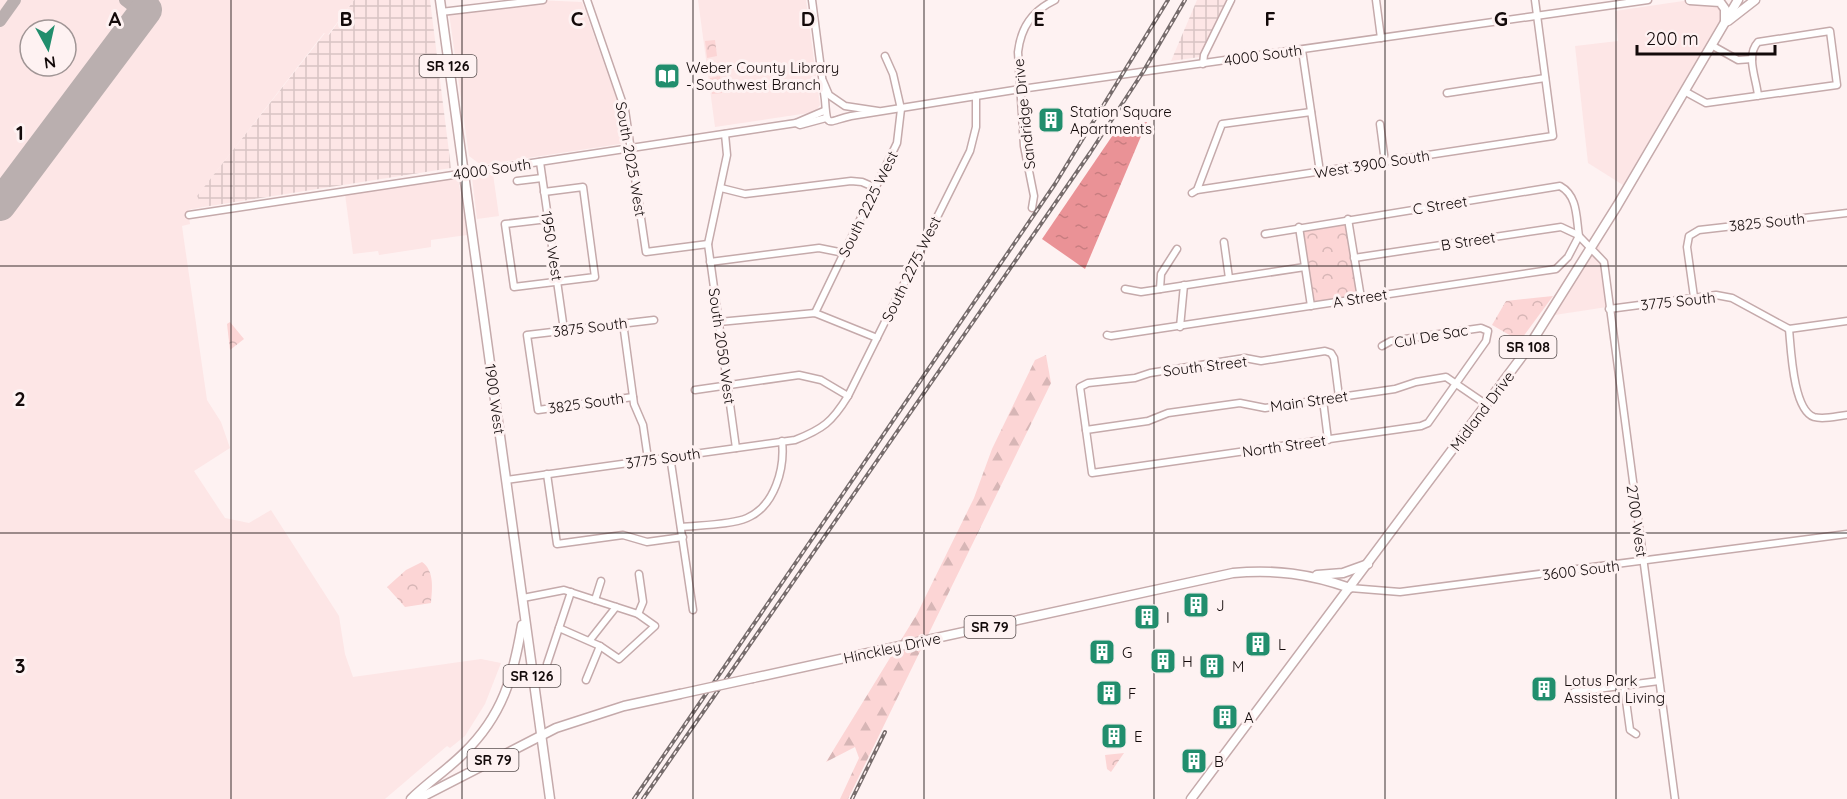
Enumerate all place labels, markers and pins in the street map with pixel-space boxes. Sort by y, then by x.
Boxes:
place label: Weber County Library - Southwest Branch [686,58,839,94]
library icon: Weber County Library - Southwest Branch [652,61,682,91]
place label: Station Square Apartments [1070,102,1172,138]
building icon: Station Square Apartments [1036,105,1066,135]
building icon: J [1181,590,1211,620]
place label: J [1216,596,1225,615]
building icon: I [1132,602,1162,632]
place label: I [1166,608,1170,627]
building icon: L [1243,629,1273,659]
place label: L [1278,635,1286,654]
building icon: G [1087,637,1117,667]
place label: G [1122,643,1132,662]
building icon: H [1148,646,1178,676]
building icon: M [1197,651,1227,681]
place label: H [1182,652,1193,671]
place label: M [1232,657,1244,676]
place label: Lotus Park Assisted Living [1564,671,1665,707]
building icon: Lotus Park Assisted Living [1529,674,1559,704]
building icon: F [1094,678,1124,708]
place label: F [1128,684,1137,703]
building icon: A [1210,702,1240,732]
place label: A [1244,708,1254,727]
building icon: E [1099,721,1129,751]
place label: E [1134,727,1143,746]
building icon: B [1179,746,1209,776]
place label: B [1214,752,1224,771]

